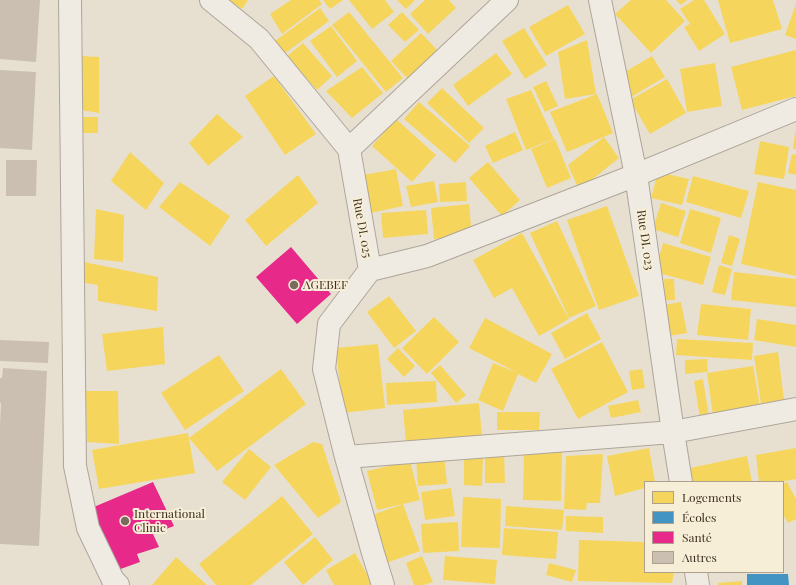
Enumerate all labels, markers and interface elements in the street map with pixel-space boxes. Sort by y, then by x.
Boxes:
street label: Rue DI. 025 [350,197,374,259]
street label: Rue DI. 023 [634,209,656,271]
place label: AGEBEF [303,278,348,292]
marker: AGEBEF [288,279,300,291]
legend [644,481,784,573]
text: Logements [682,489,741,505]
place label: International Clinic [134,507,205,535]
text: Écoles [682,509,716,525]
marker: International Clinic [119,515,131,527]
text: Santé [682,529,712,545]
text: Autres [682,549,717,565]

